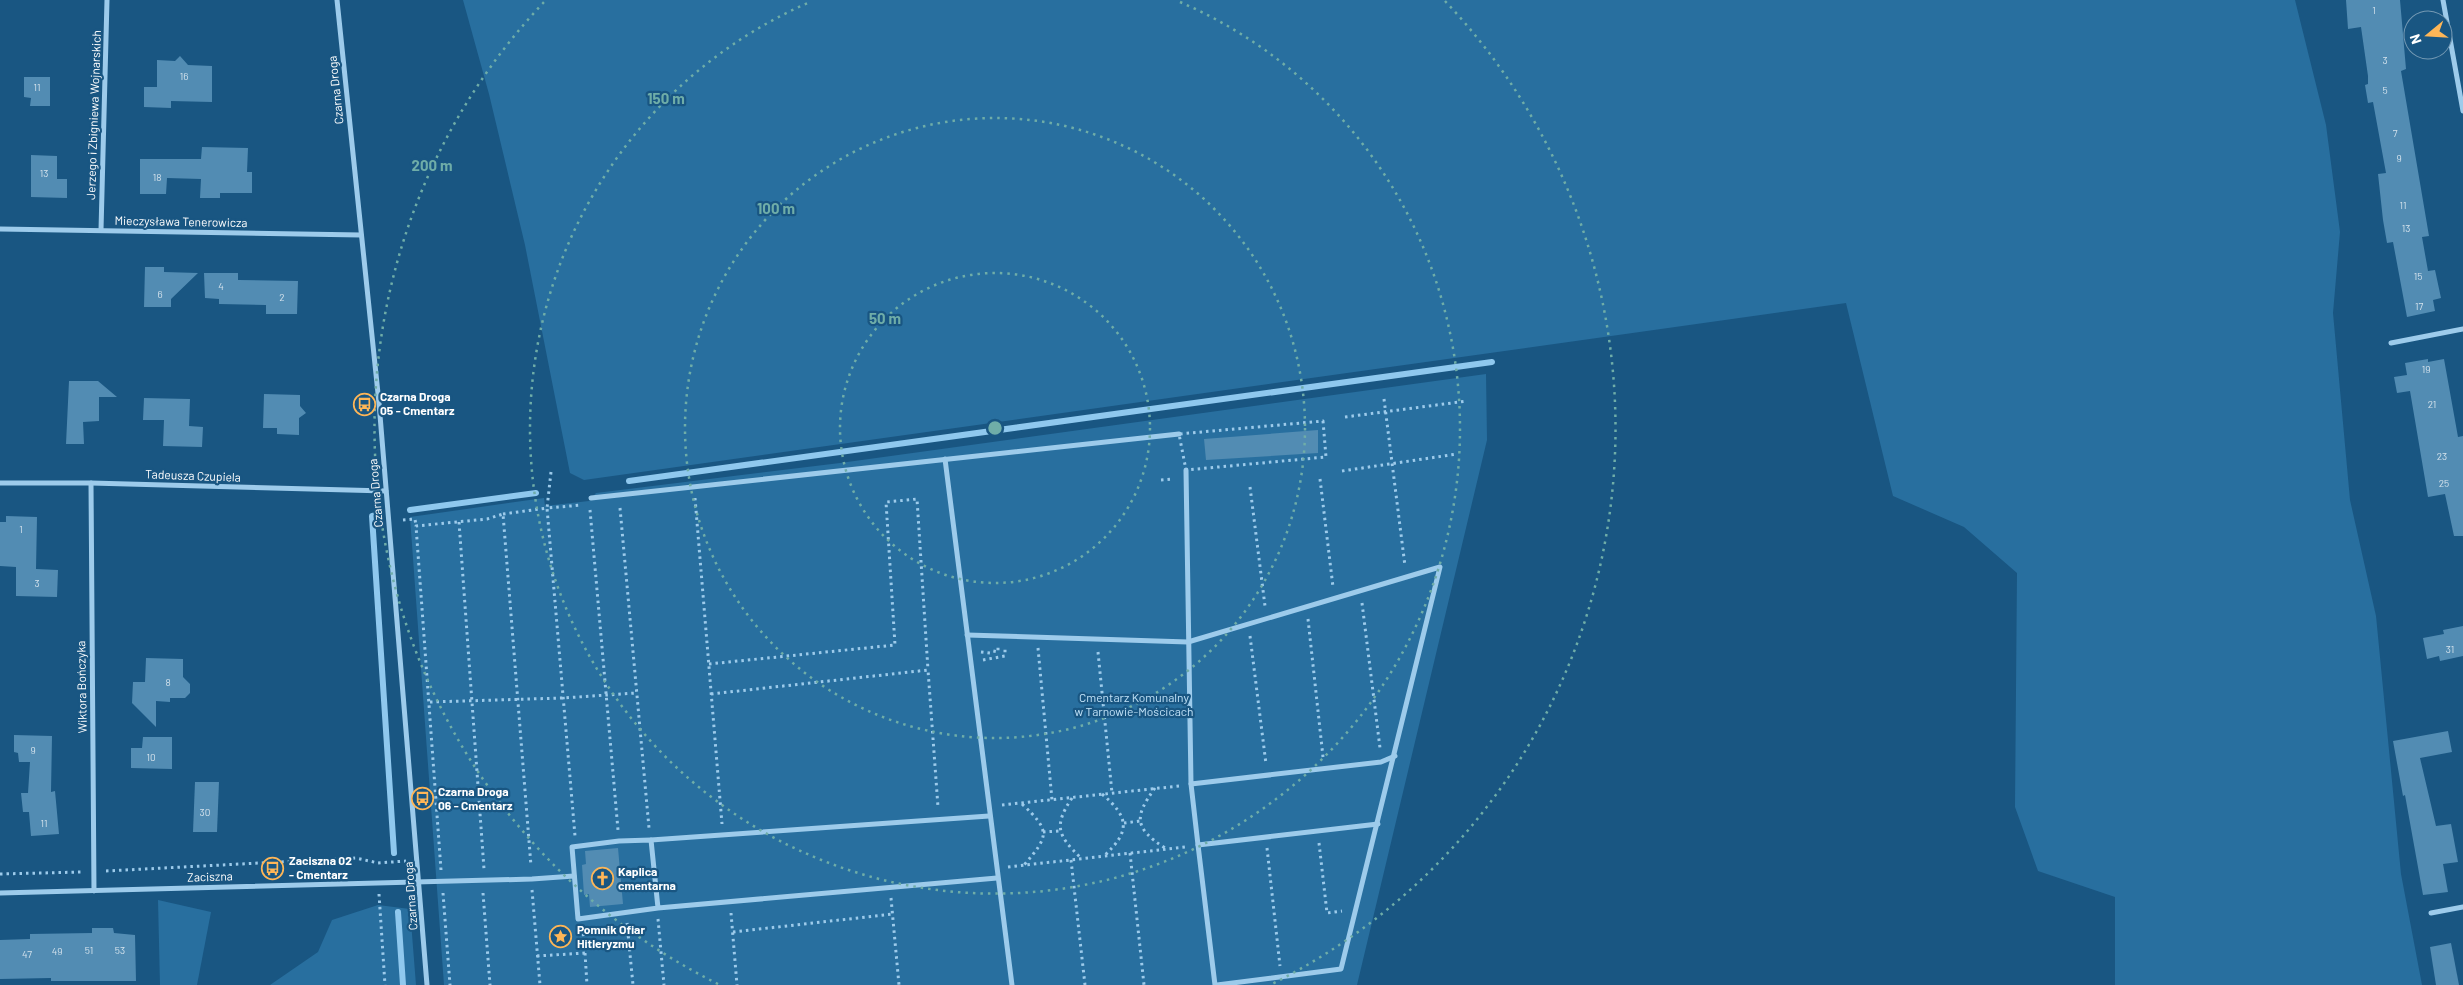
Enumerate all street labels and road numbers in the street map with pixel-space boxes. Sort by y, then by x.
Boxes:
street label: Jerzego i Zbigniewa Wojnarskich [83,30,103,200]
street label: Czarna Droga [324,55,346,125]
street label: Mieczysława Tenerowicza [114,213,248,229]
street label: Czarna Droga [365,458,385,528]
street label: Tadeusza Czupiela [145,466,241,484]
street label: Wiktora Bończyka [73,640,89,734]
street label: Czarna Droga [401,861,419,931]
street label: Zaciszna [187,868,233,884]

